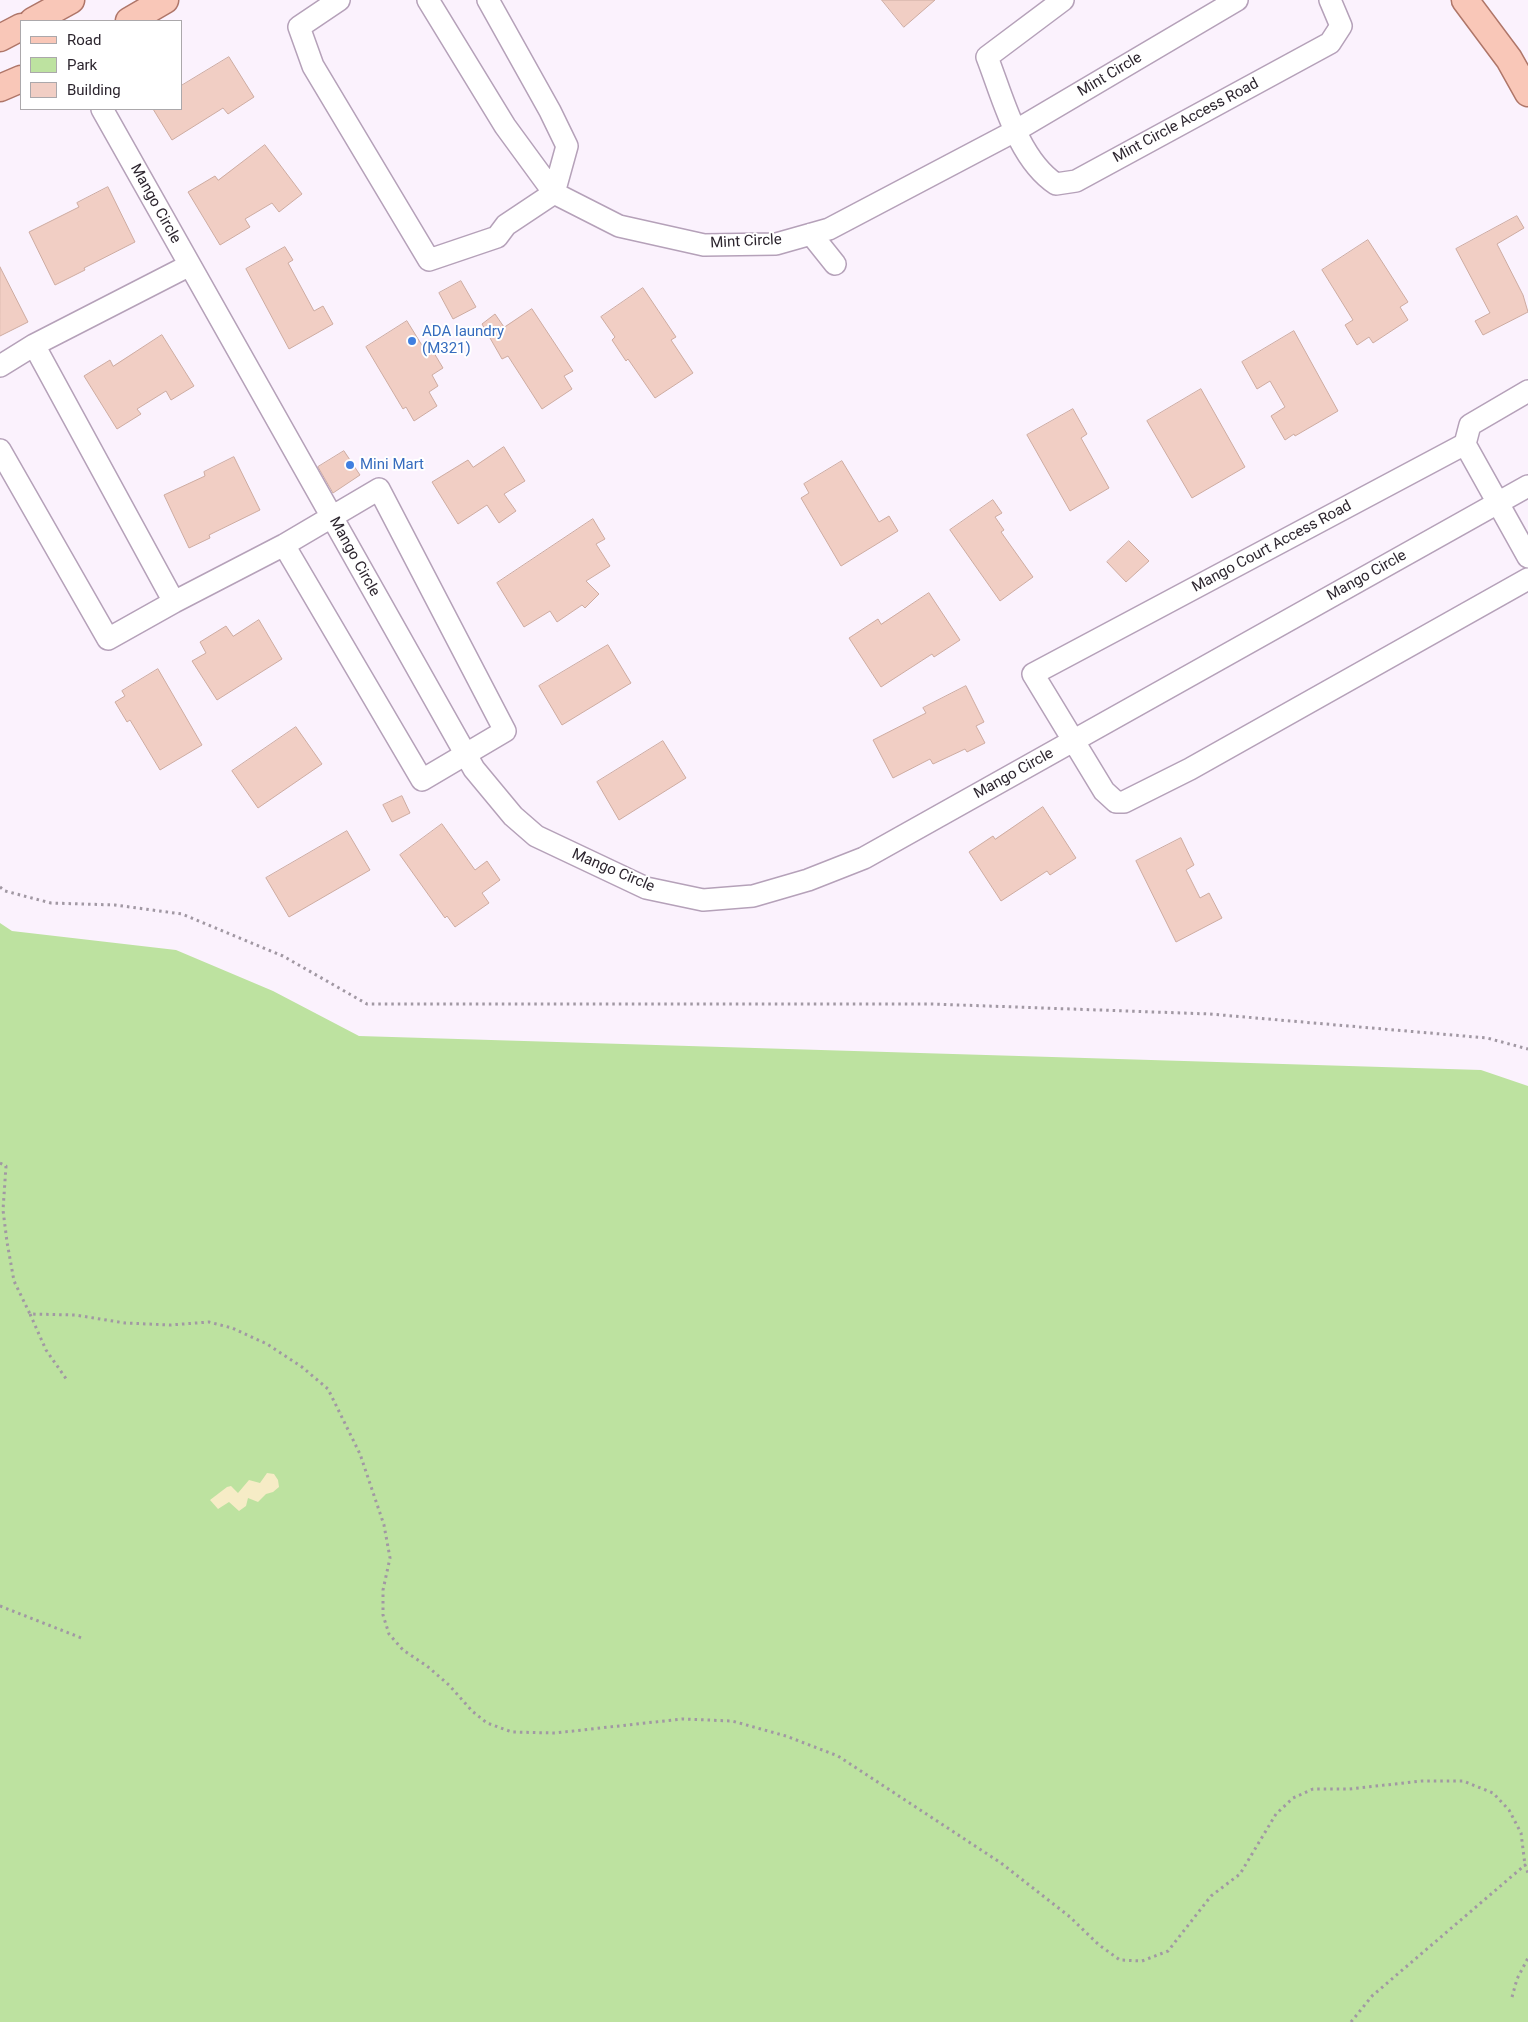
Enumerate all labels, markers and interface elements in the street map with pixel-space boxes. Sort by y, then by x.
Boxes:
legend [20,20,182,110]
text: Road [67,31,101,49]
street label: Mint Circle [1075,49,1145,101]
text: Park [67,56,97,74]
street label: Mint Circle Access Road [1110,75,1262,167]
text: Building [67,81,121,99]
street label: Mango Circle [126,161,184,247]
street label: Mint Circle [710,231,782,253]
place label: ADA laundry (M321) [422,323,504,358]
marker: ADA laundry (M321) [406,335,418,347]
place label: Mini Mart [360,456,424,474]
marker: Mini Mart [344,459,356,471]
street label: Mango Court Access Road [1189,497,1355,597]
street label: Mango Circle [325,514,383,600]
street label: Mango Circle [1324,547,1410,605]
street label: Mango Circle [971,745,1057,803]
street label: Mango Circle [569,846,657,896]

